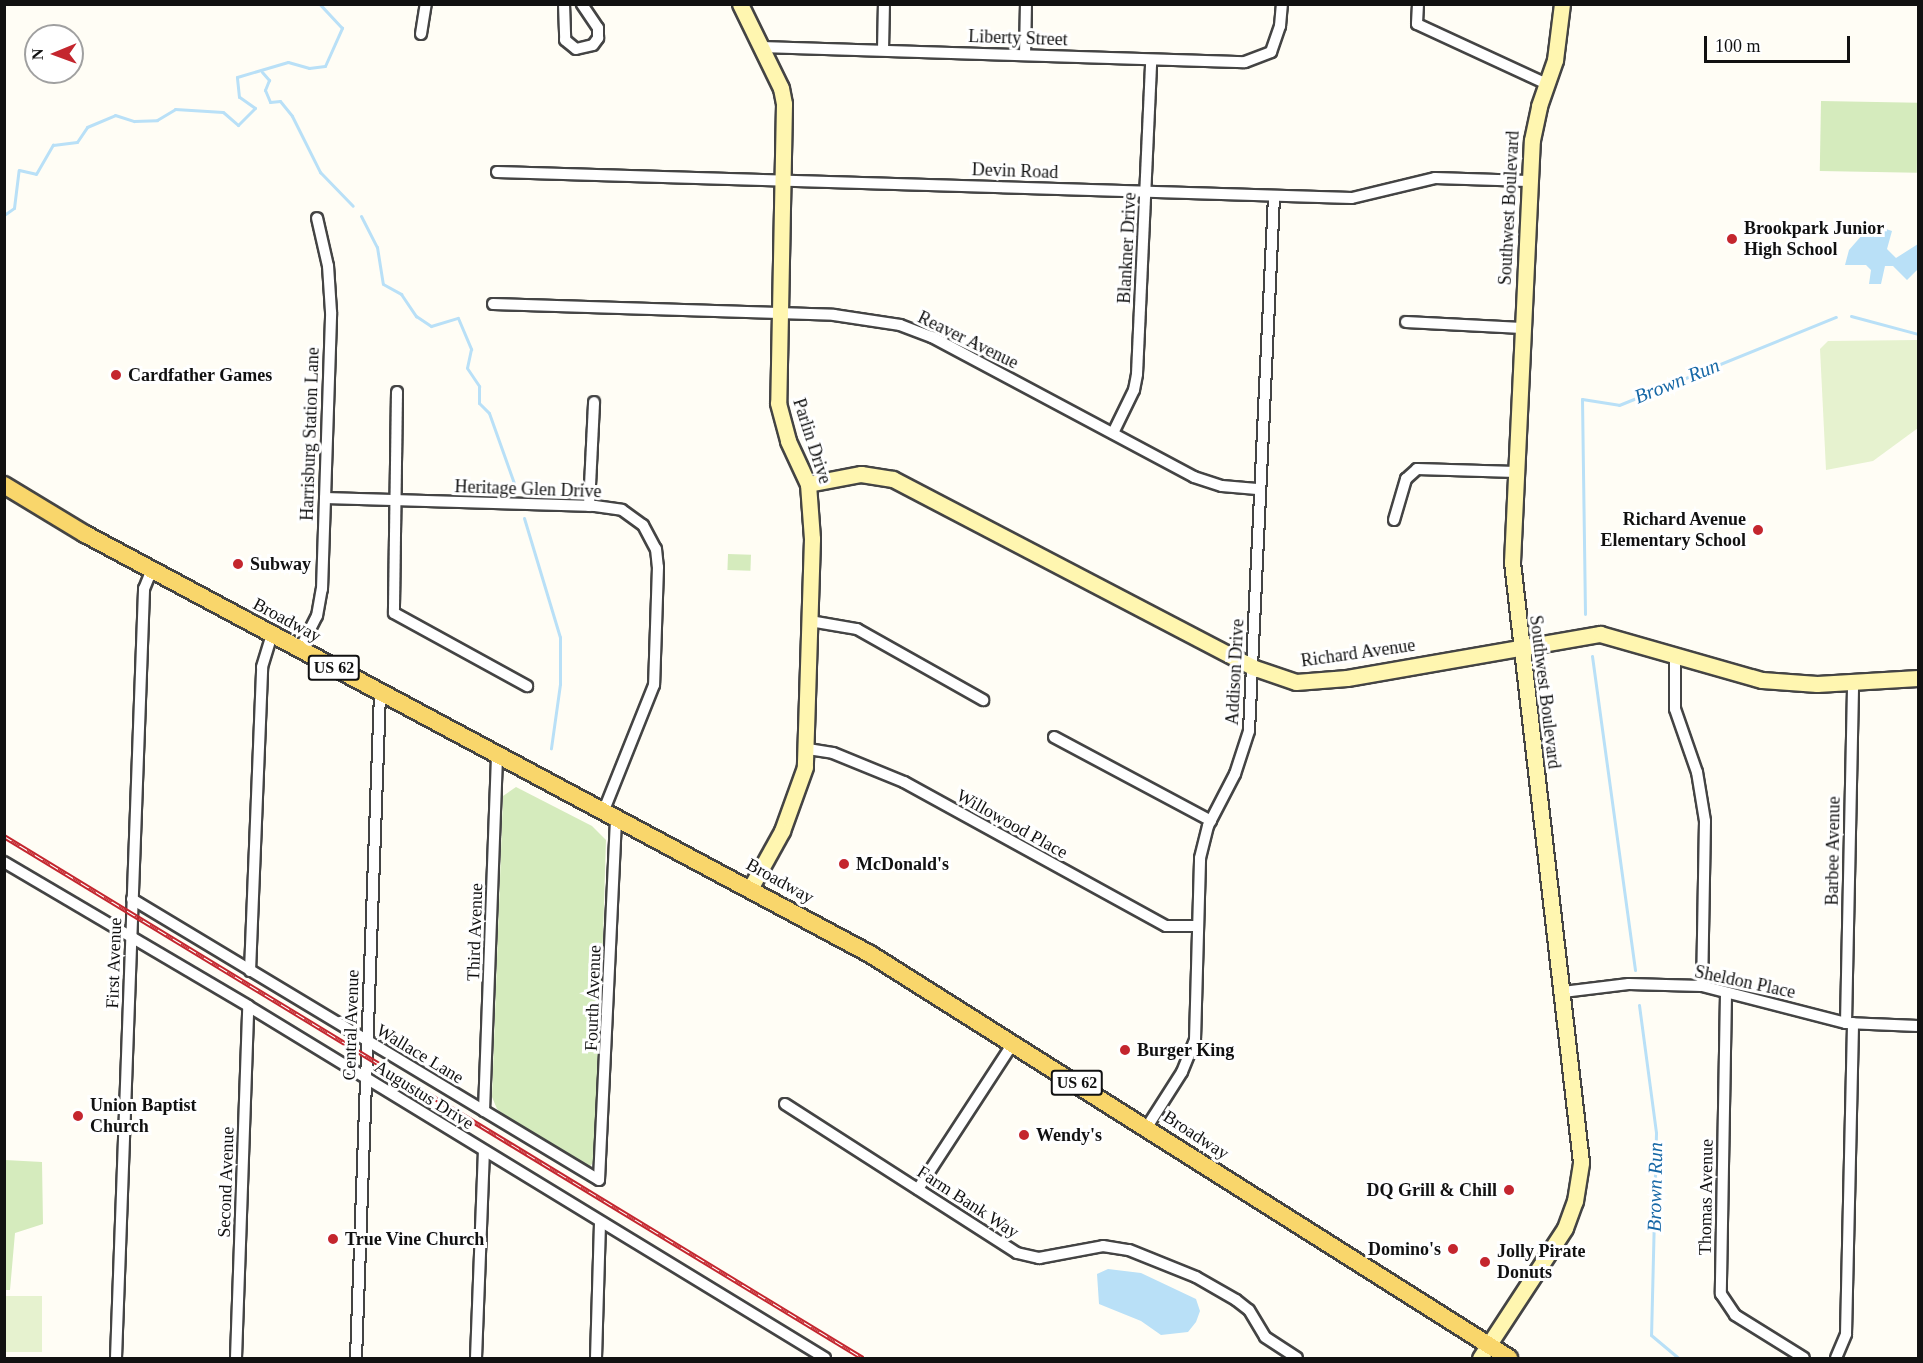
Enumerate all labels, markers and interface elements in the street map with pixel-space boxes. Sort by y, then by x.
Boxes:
north arrow [24,24,84,84]
scale bar [1707,24,1852,62]
street label: Liberty Street [968,25,1068,51]
text: 100 m [1715,36,1761,56]
text: N [29,48,46,60]
street label: Southwest Boulevard [1494,130,1524,286]
street label: Devin Road [971,159,1059,183]
street label: Blankner Drive [1113,192,1141,304]
place label: Brookpark Junior High School [1744,218,1884,260]
marker: Brookpark Junior High School [1725,232,1739,246]
street label: Reaver Avenue [914,306,1022,374]
street label: Harrisburg Station Lane [296,347,324,521]
water label: Brown Run [1631,353,1723,409]
place label: Cardfather Games [128,364,272,386]
marker: Cardfather Games [109,368,123,382]
street label: Parlin Drive [788,396,836,486]
street label: Heritage Glen Drive [454,476,602,502]
place label: Richard Avenue Elementary School [1601,509,1746,552]
marker: Richard Avenue Elementary School [1751,523,1765,537]
place label: Subway [250,553,311,575]
marker: Subway [231,557,245,571]
street label: Broadway [249,593,325,647]
street label: Southwest Boulevard [1525,614,1565,770]
street label: Addison Drive [1221,618,1249,726]
street label: Richard Avenue [1299,634,1417,672]
road number: US 62 [307,655,361,681]
street label: Willowood Place [953,785,1071,863]
street label: Barbee Avenue [1821,796,1845,906]
place label: McDonald's [856,853,949,875]
street label: Broadway [742,854,818,908]
marker: McDonald's [837,857,851,871]
street label: Third Avenue [462,882,488,982]
street label: First Avenue [102,917,126,1009]
street label: Fourth Avenue [580,944,606,1052]
street label: Sheldon Place [1693,961,1797,1003]
street label: Central Avenue [338,969,364,1081]
street label: Wallace Lane [372,1020,468,1088]
place label: Burger King [1137,1039,1234,1061]
marker: Burger King [1118,1043,1132,1057]
street label: Augustus Drive [370,1056,478,1134]
road number: US 62 [1050,1070,1104,1096]
place label: Union Baptist Church [90,1095,197,1138]
street label: Broadway [1159,1106,1233,1164]
marker: Union Baptist Church [71,1109,85,1123]
place label: Wendy's [1036,1124,1102,1146]
street label: Second Avenue [213,1126,239,1238]
marker: Wendy's [1017,1128,1031,1142]
street label: Thomas Avenue [1694,1138,1718,1256]
water label: Brown Run [1642,1142,1668,1232]
street label: Farm Bank Way [913,1161,1023,1243]
place label: DQ Grill & Chill [1366,1179,1497,1201]
marker: DQ Grill & Chill [1502,1183,1516,1197]
place label: True Vine Church [345,1228,485,1250]
marker: True Vine Church [326,1232,340,1246]
place label: Domino's [1368,1238,1441,1260]
place label: Jolly Pirate Donuts [1497,1241,1585,1284]
marker: Domino's [1446,1242,1460,1256]
marker: Jolly Pirate Donuts [1478,1255,1492,1269]

